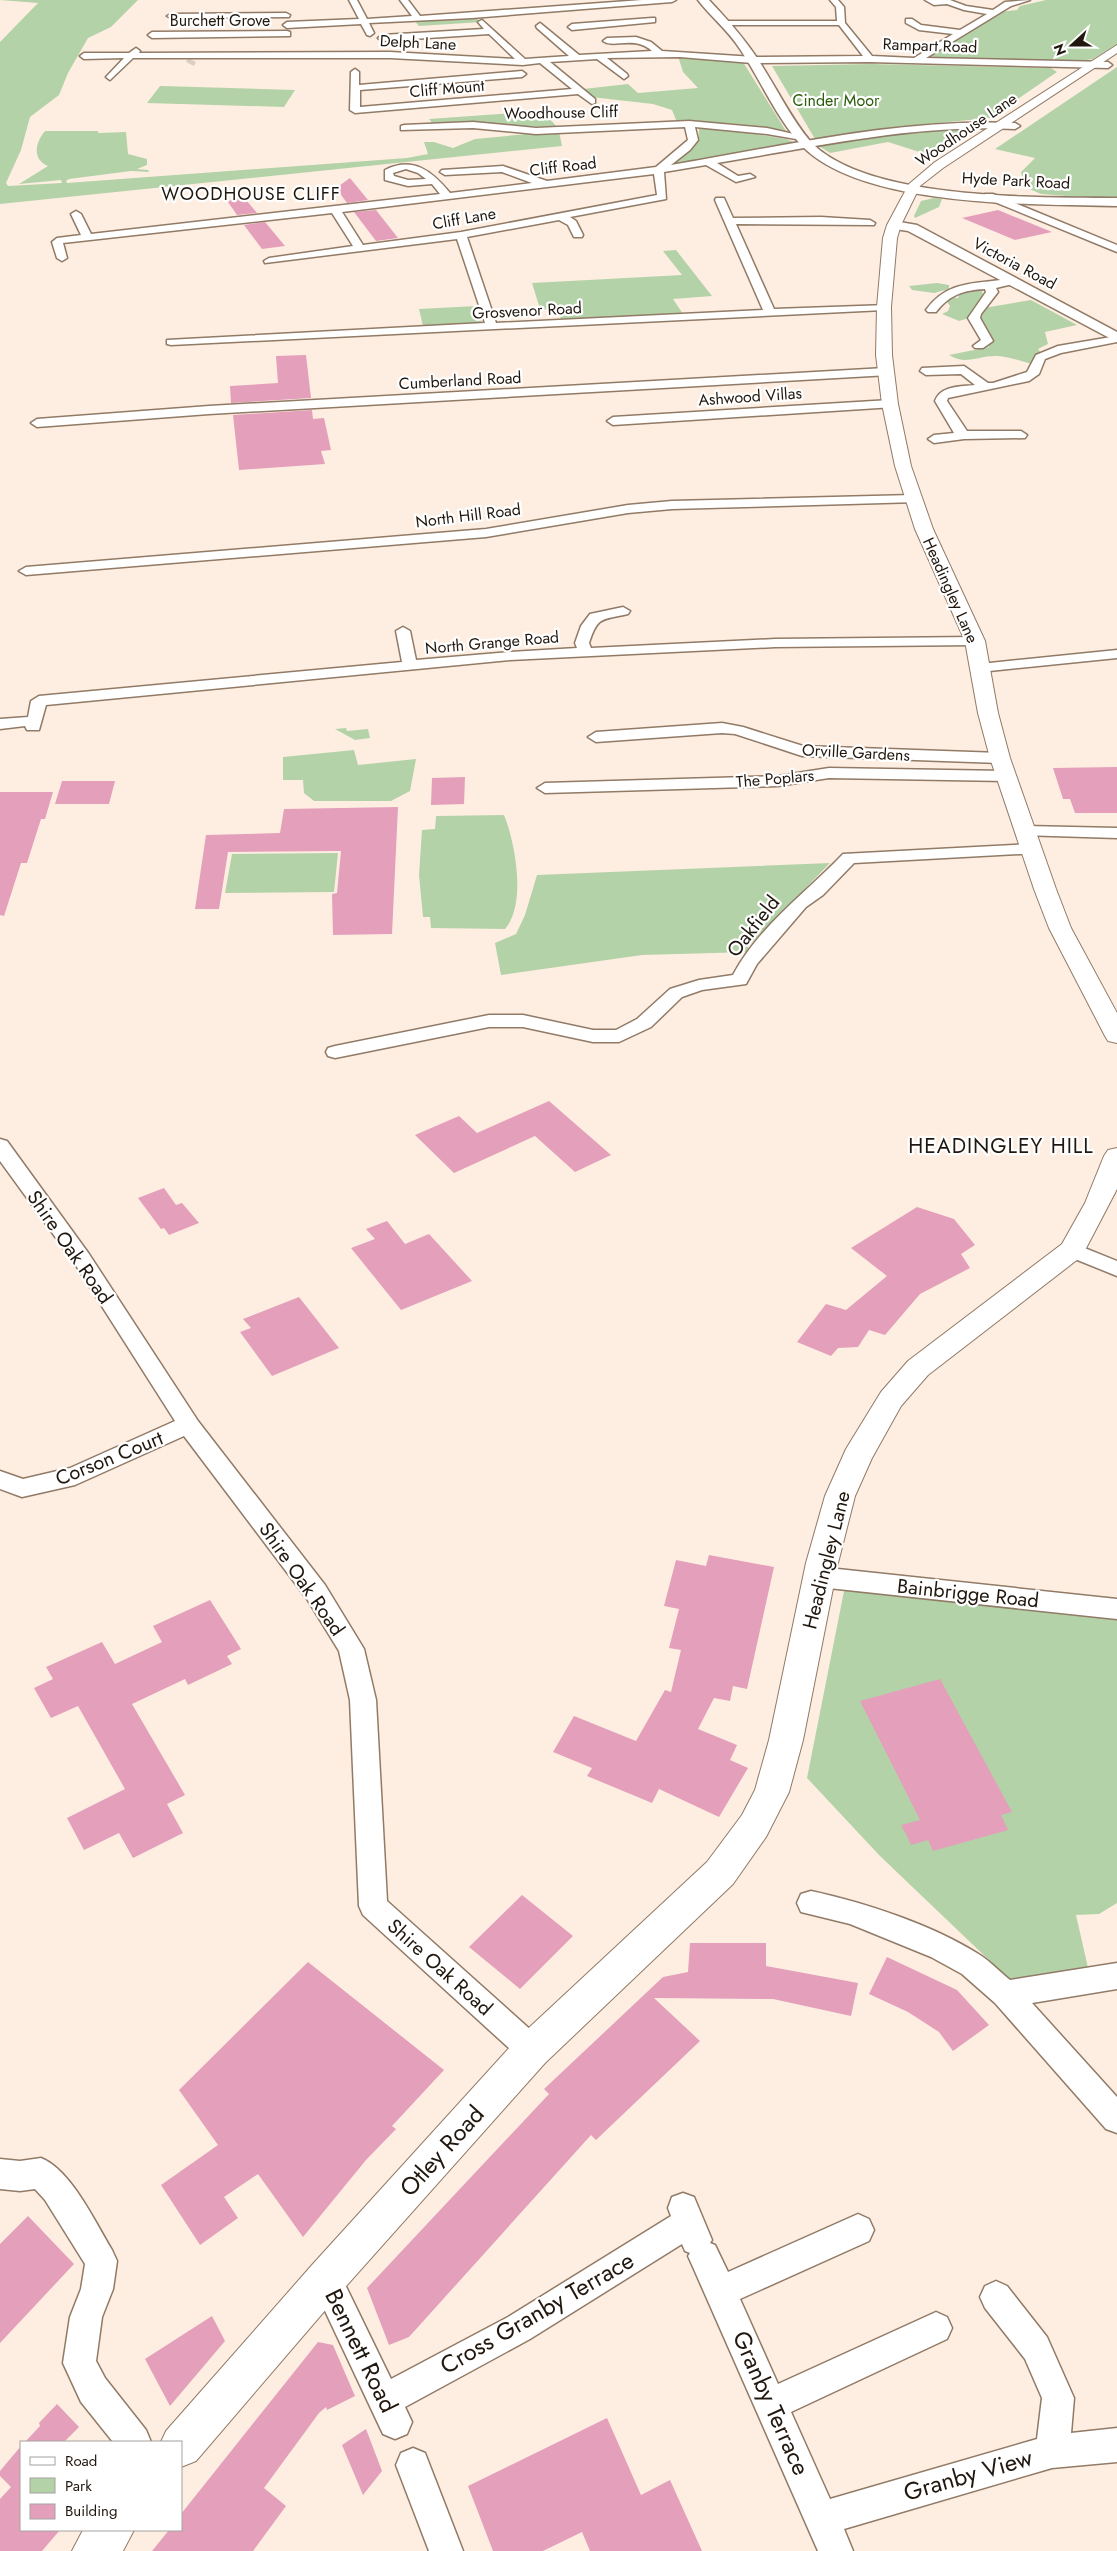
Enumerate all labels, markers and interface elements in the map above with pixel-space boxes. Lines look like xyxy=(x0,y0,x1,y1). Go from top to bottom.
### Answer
street label: Burchett Grove xyxy=(170,9,270,32)
north arrow xyxy=(1047,20,1097,70)
street label: Delph Lane xyxy=(379,29,457,56)
street label: Rampart Road xyxy=(882,32,978,59)
text: N xyxy=(1049,41,1071,58)
street label: Cliff Mount xyxy=(409,74,486,103)
street label: Woodhouse Lane xyxy=(911,87,1022,172)
park label: Cinder Moor xyxy=(792,89,880,112)
street label: Woodhouse Cliff xyxy=(504,100,619,125)
street label: Cliff Road xyxy=(528,151,598,182)
street label: Hyde Park Road xyxy=(961,166,1071,195)
district label: WOODHOUSE CLIFF xyxy=(161,181,341,207)
street label: Cliff Lane xyxy=(430,202,498,235)
street label: Victoria Road xyxy=(969,232,1061,295)
street label: Grosvenor Road xyxy=(472,296,582,325)
street label: Cumberland Road xyxy=(398,366,522,395)
street label: Ashwood Villas xyxy=(698,381,803,412)
street label: North Hill Road xyxy=(414,498,522,533)
street label: Headingley Lane xyxy=(917,534,984,647)
street label: North Grange Road xyxy=(424,625,560,660)
street label: Orville Gardens xyxy=(801,738,911,767)
street label: The Poplars xyxy=(735,764,815,793)
street label: Oakfield xyxy=(720,889,787,963)
district label: HEADINGLEY HILL xyxy=(908,1131,1094,1161)
street label: Shire Oak Road xyxy=(20,1185,120,1310)
street label: Corson Court xyxy=(51,1424,168,1493)
street label: Headingley Lane xyxy=(795,1488,858,1632)
street label: Shire Oak Road xyxy=(252,1517,352,1642)
street label: Bainbrigge Road xyxy=(896,1572,1040,1615)
street label: Shire Oak Road xyxy=(381,1912,499,2023)
street label: Otley Road xyxy=(391,2097,492,2204)
street label: Cross Granby Terrace xyxy=(433,2243,640,2382)
street label: Bennett Road xyxy=(316,2283,407,2419)
street label: Granby Terrace xyxy=(724,2325,819,2481)
street label: Granby View xyxy=(899,2439,1037,2510)
legend xyxy=(20,2441,182,2531)
text: Road xyxy=(65,2450,97,2472)
text: Park xyxy=(65,2475,92,2497)
text: Building xyxy=(65,2500,117,2522)

